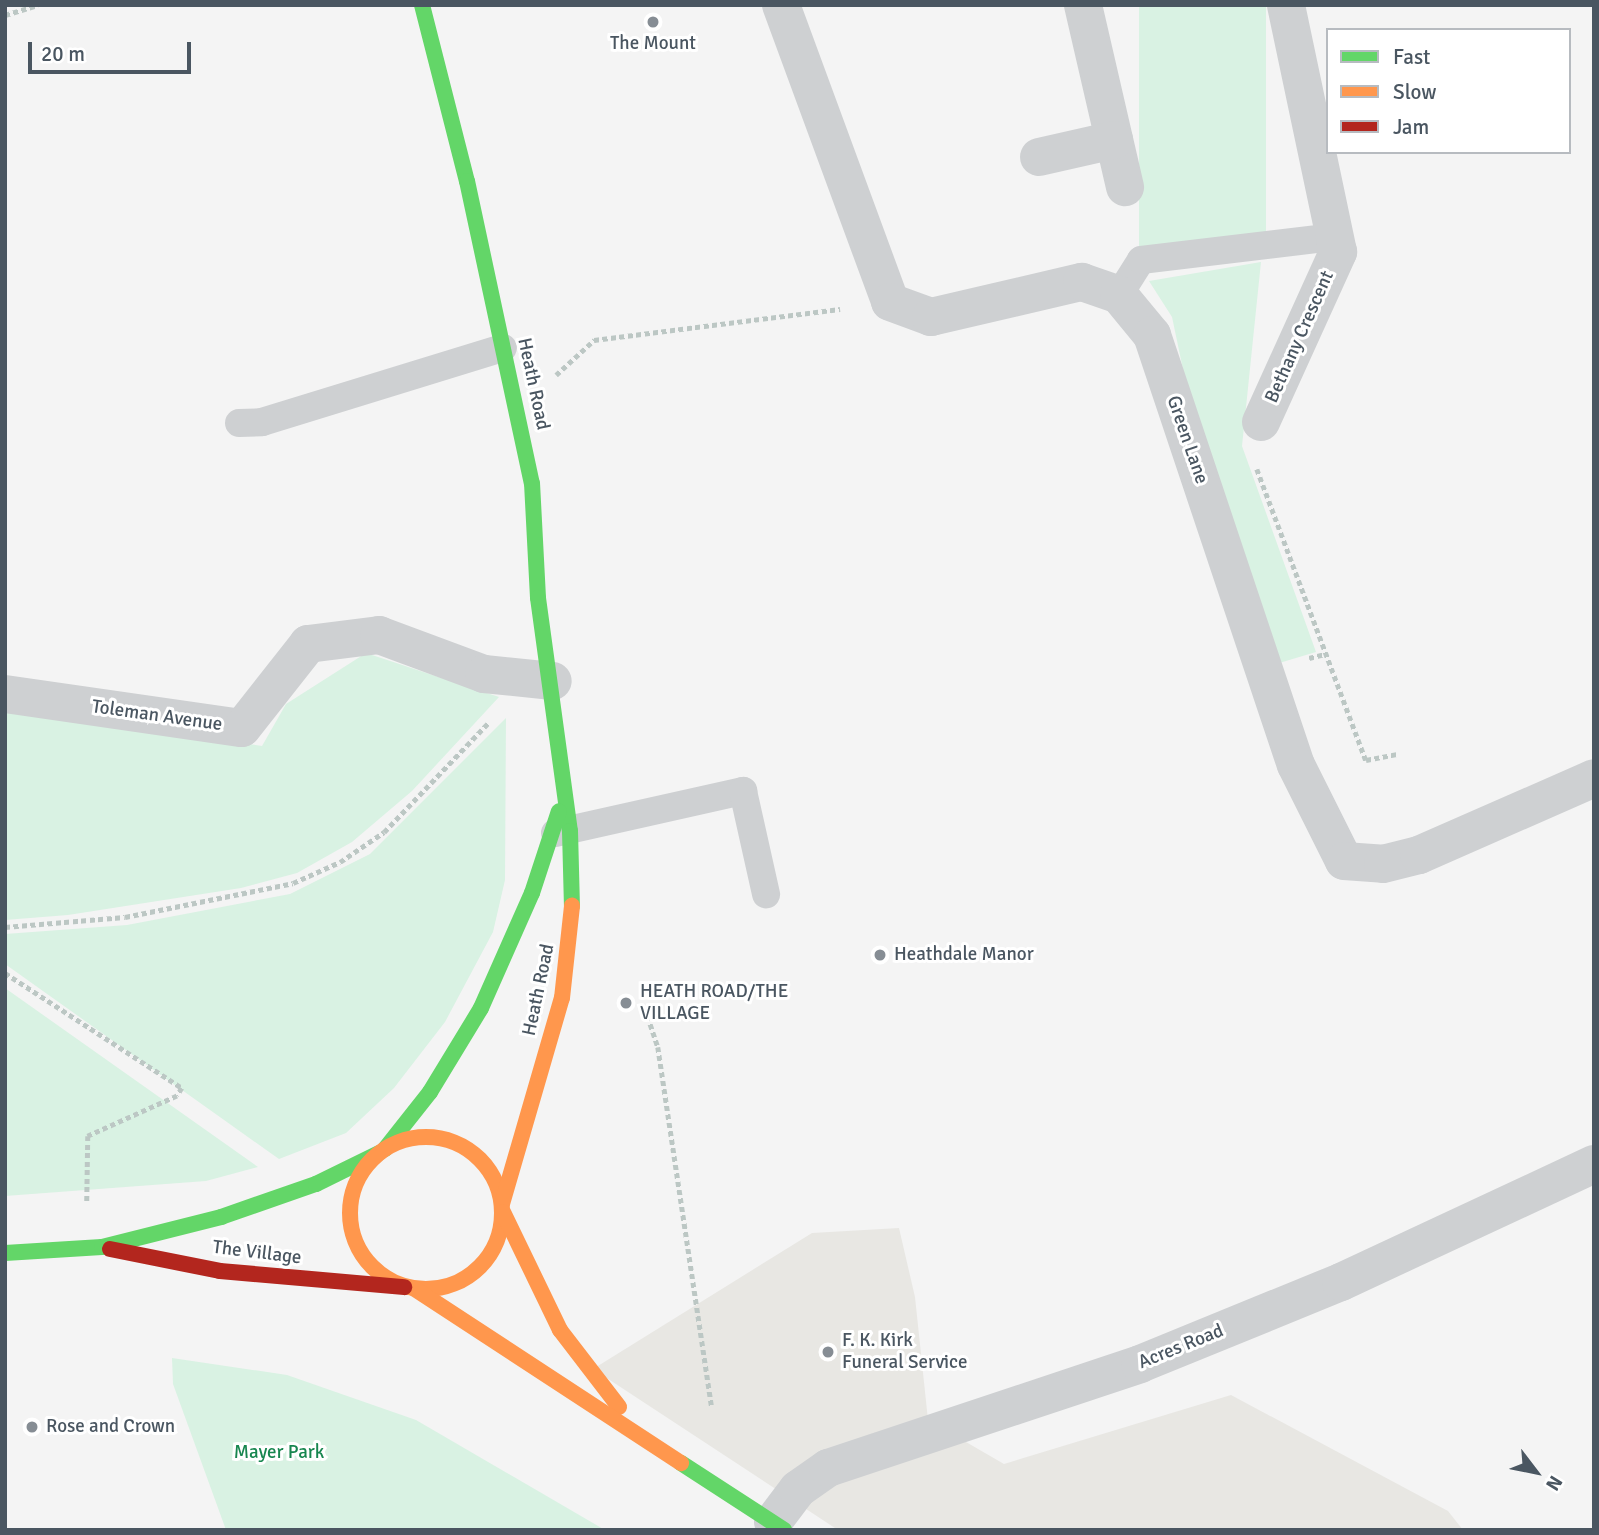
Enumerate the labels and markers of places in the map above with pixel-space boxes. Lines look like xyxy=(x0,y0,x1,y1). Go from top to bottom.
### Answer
marker: The Mount xyxy=(645,14,661,30)
place label: The Mount xyxy=(610,33,696,55)
place label: Heathdale Manor xyxy=(894,944,1034,966)
marker: Heathdale Manor xyxy=(872,947,888,963)
place label: HEATH ROAD/THE VILLAGE xyxy=(640,981,788,1025)
marker: HEATH ROAD/THE VILLAGE xyxy=(618,995,634,1011)
place label: F. K. Kirk Funeral Service xyxy=(842,1330,967,1374)
marker: F. K. Kirk Funeral Service xyxy=(820,1344,836,1360)
place label: Rose and Crown xyxy=(46,1416,175,1438)
marker: Rose and Crown xyxy=(24,1419,40,1435)

